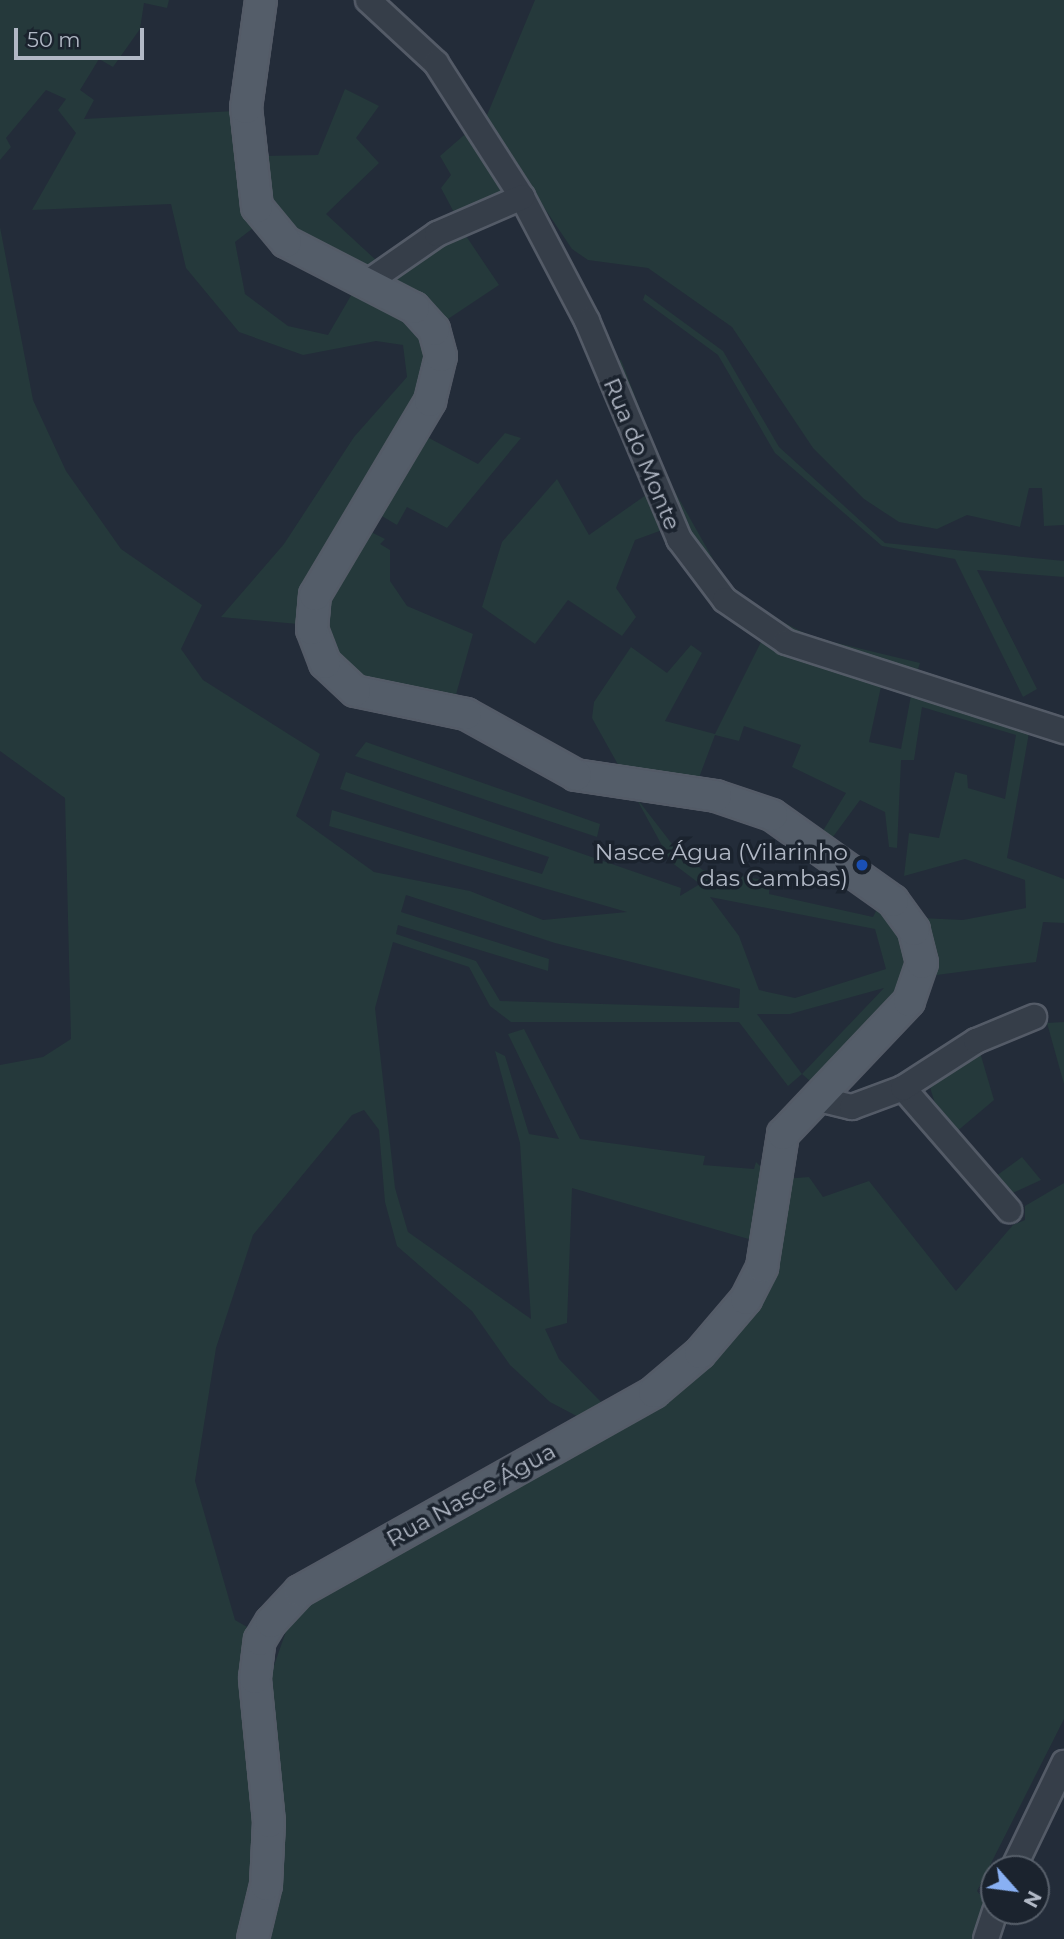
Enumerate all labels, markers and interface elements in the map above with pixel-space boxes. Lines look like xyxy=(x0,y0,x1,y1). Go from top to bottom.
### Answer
scale bar xyxy=(18,14,147,58)
text: 50 m xyxy=(27,27,81,52)
street label: Rua do Monte xyxy=(598,374,686,534)
place label: Nasce Água (Vilarinho das Cambas) xyxy=(595,838,848,892)
marker: Nasce Água (Vilarinho das Cambas) xyxy=(854,857,870,873)
street label: Rua Nasce Água xyxy=(382,1437,560,1553)
north arrow xyxy=(980,1855,1050,1925)
text: N xyxy=(1018,1887,1046,1911)

